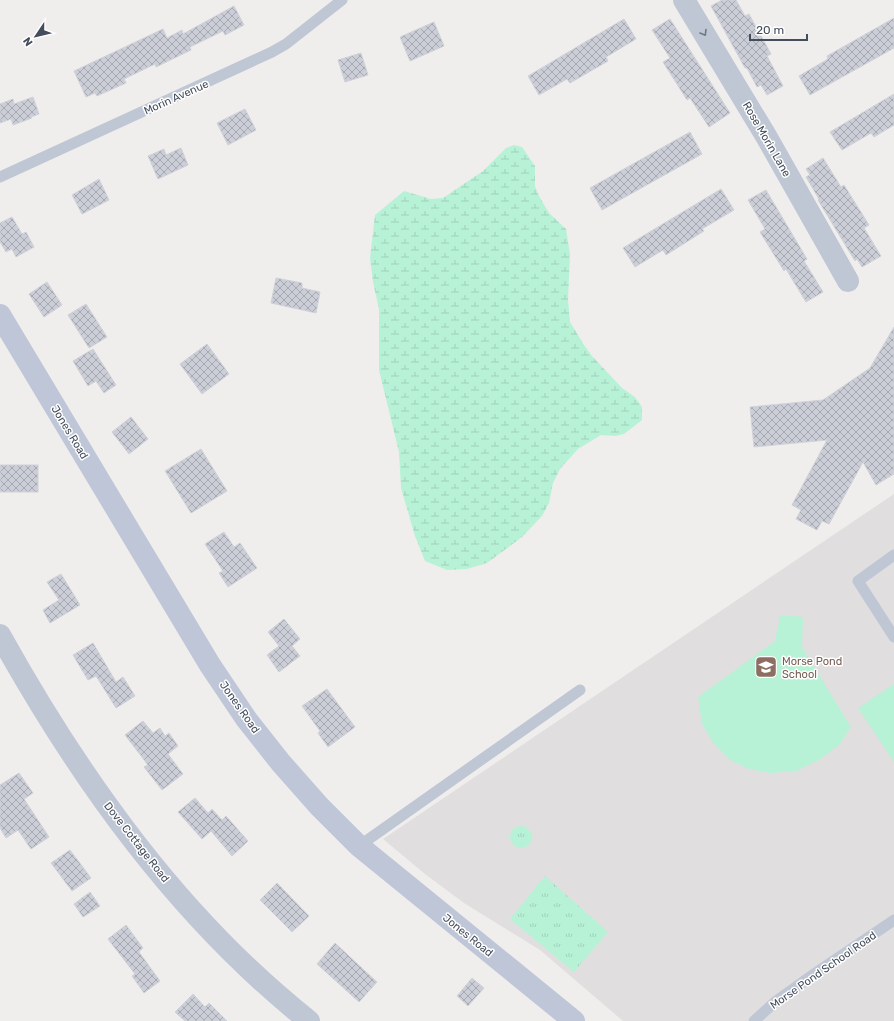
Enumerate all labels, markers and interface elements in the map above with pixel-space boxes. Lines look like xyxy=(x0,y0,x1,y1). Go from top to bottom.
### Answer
north arrow xyxy=(16,16,56,56)
scale bar xyxy=(750,16,807,42)
text: 20 m xyxy=(756,23,784,37)
one-way arrow xyxy=(700,29,707,36)
text: N xyxy=(21,34,36,48)
street label: Morin Avenue xyxy=(142,77,211,118)
street label: Rose Morin Lane xyxy=(740,100,793,179)
street label: Jones Road xyxy=(48,403,91,462)
school or university icon: Morse Pond School xyxy=(753,654,779,680)
place label: Morse Pond School xyxy=(782,655,842,681)
street label: Jones Road xyxy=(217,679,262,736)
street label: Dove Cottage Road xyxy=(101,800,172,885)
street label: Jones Road xyxy=(440,911,495,959)
street label: Morse Pond School Road xyxy=(768,929,879,1012)

